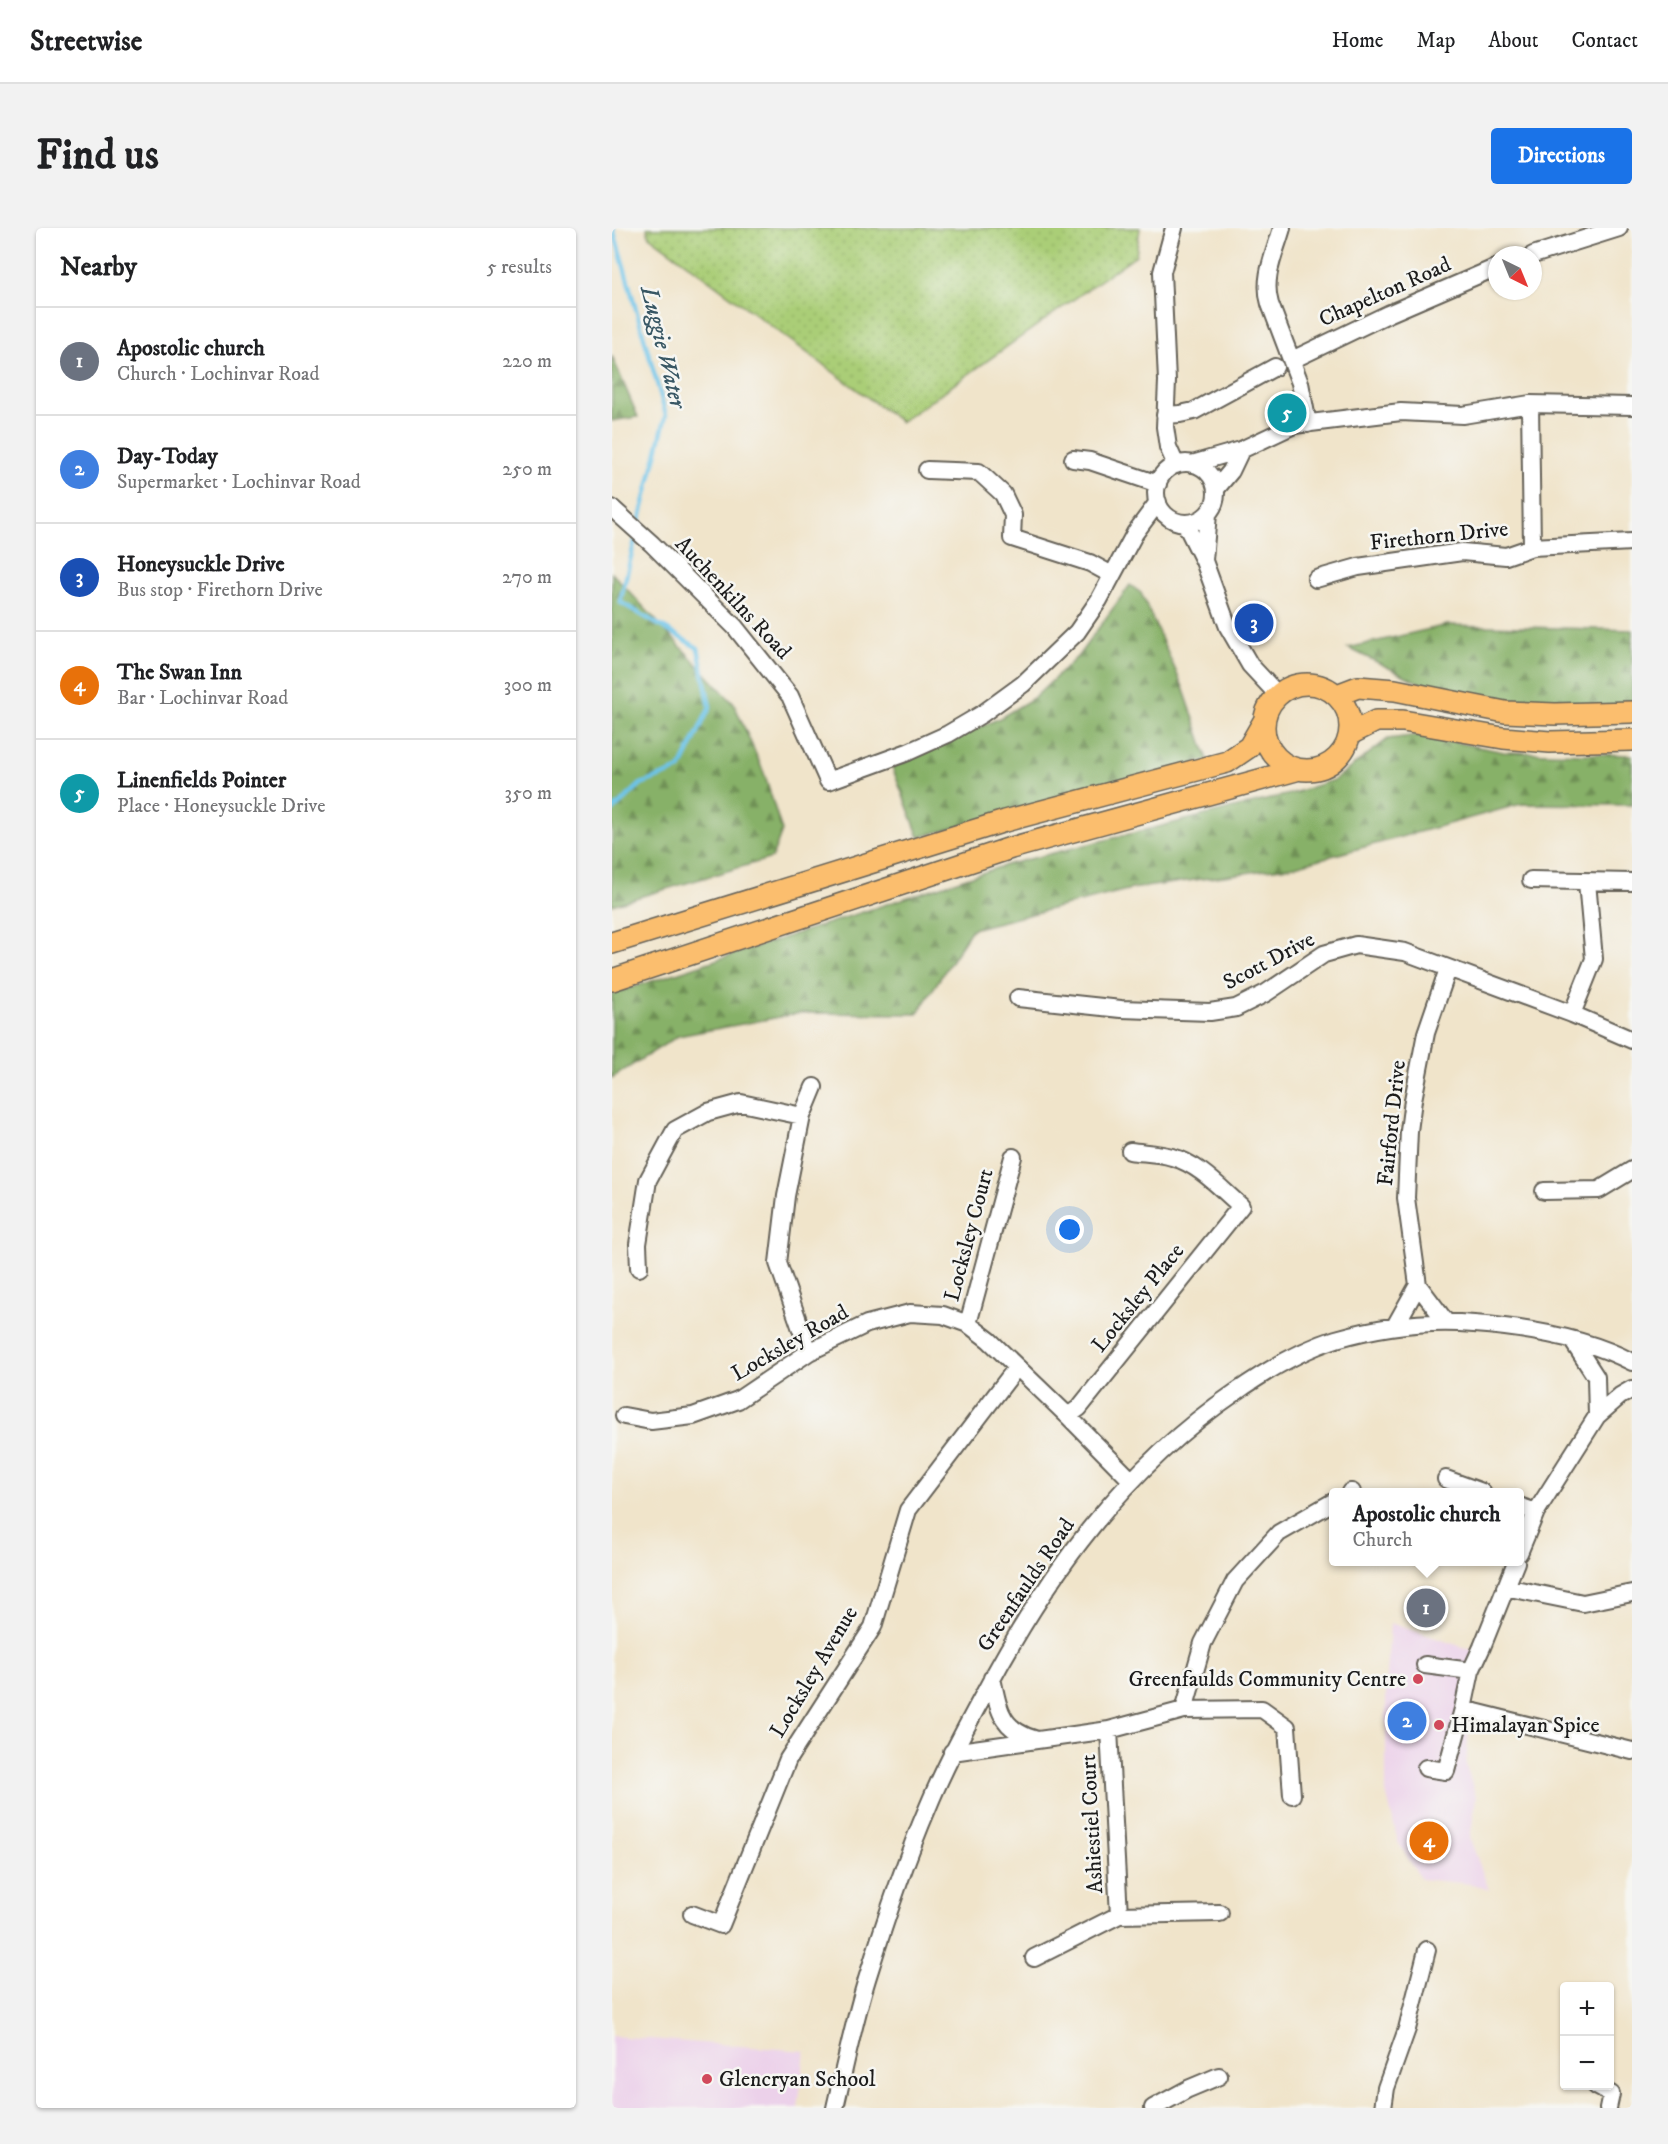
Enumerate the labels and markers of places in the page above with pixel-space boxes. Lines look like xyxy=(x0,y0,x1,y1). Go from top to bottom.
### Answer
pin: 5 xyxy=(1268,390,1306,435)
pin: 3 xyxy=(1234,600,1274,646)
pin: 1 xyxy=(1406,1586,1446,1630)
place label: Greenfaulds Community Centre xyxy=(1128,1666,1406,1693)
marker: Greenfaulds Community Centre xyxy=(1411,1672,1425,1686)
pin: 2 xyxy=(1388,1698,1426,1744)
place label: Himalayan Spice xyxy=(1451,1712,1600,1739)
marker: Himalayan Spice xyxy=(1432,1718,1446,1732)
pin: 4 xyxy=(1410,1818,1448,1864)
place label: Glencryan School xyxy=(719,2066,876,2093)
marker: Glencryan School xyxy=(700,2072,714,2086)

